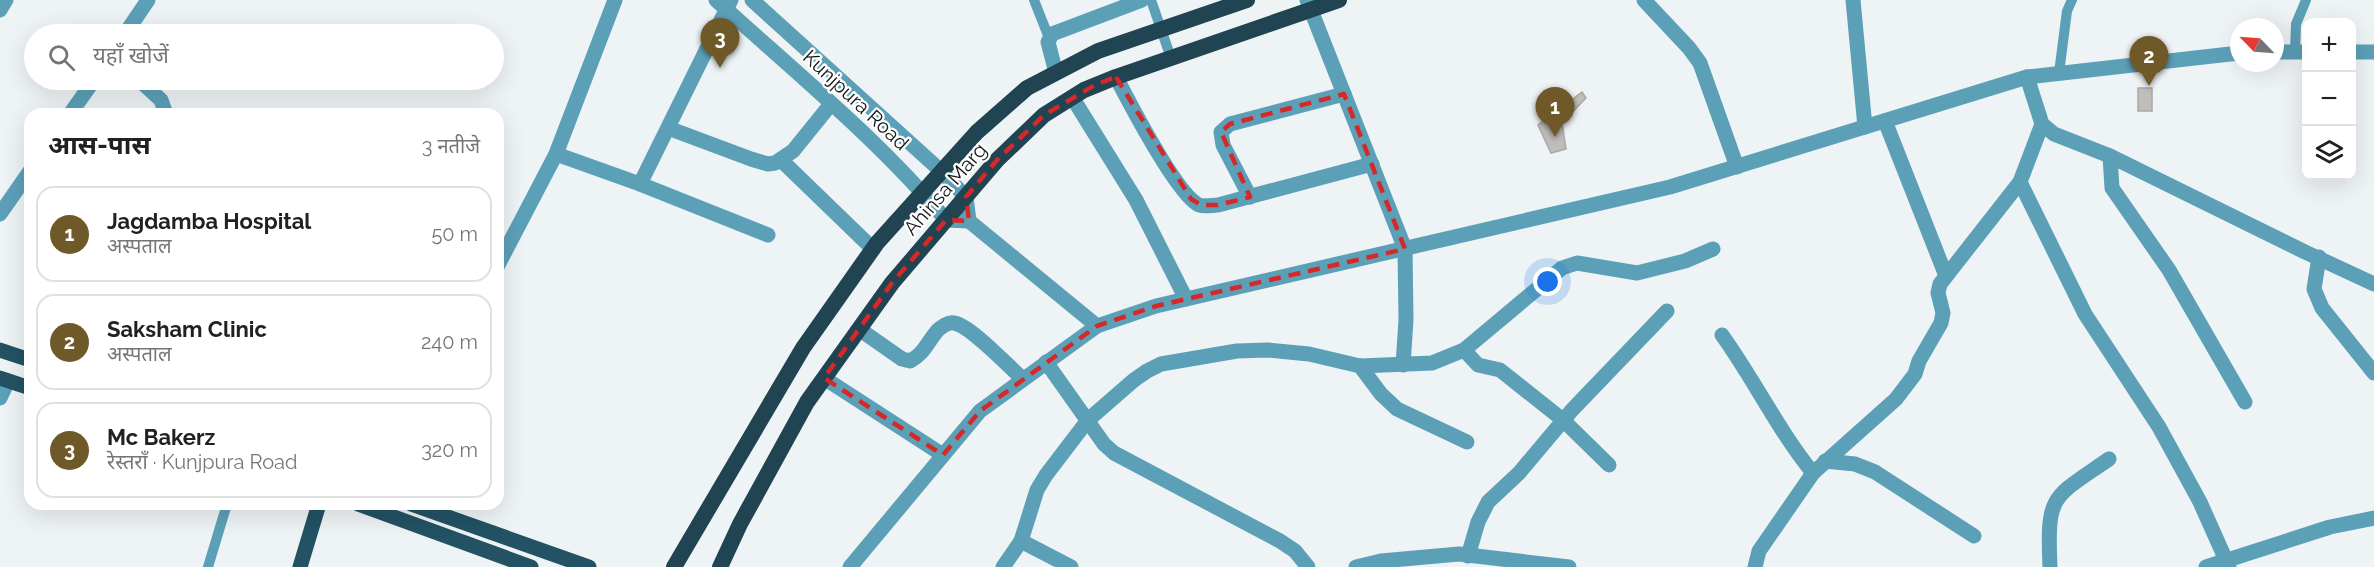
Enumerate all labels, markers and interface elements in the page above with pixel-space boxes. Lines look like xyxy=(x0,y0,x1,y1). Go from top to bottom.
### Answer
north arrow xyxy=(2230,18,2284,72)
map controls xyxy=(2302,18,2356,180)
button: + xyxy=(2302,18,2356,72)
pin: 3 xyxy=(700,19,740,68)
search box xyxy=(24,24,504,90)
pin: 2 xyxy=(2130,36,2168,86)
icon: search xyxy=(45,41,78,74)
text: यहाँ खोजें xyxy=(93,42,169,68)
street label: Kunjpura Road xyxy=(798,45,914,155)
button: − xyxy=(2302,72,2356,126)
pin: 1 xyxy=(1536,88,1574,137)
button: layers xyxy=(2302,126,2356,180)
text: आस-पास xyxy=(48,130,151,160)
text: 3 नतीजे xyxy=(422,134,480,158)
street label: Ahinsa Marg xyxy=(898,138,992,240)
text: Jagdamba Hospital xyxy=(107,208,311,234)
text: 1 xyxy=(65,222,74,246)
text: 50 m xyxy=(431,222,478,246)
text: अस्पताल xyxy=(107,234,172,258)
your location xyxy=(1533,267,1562,296)
text: Saksham Clinic xyxy=(107,316,267,342)
text: 2 xyxy=(64,330,75,354)
text: 240 m xyxy=(421,330,478,354)
text: अस्पताल xyxy=(107,342,172,366)
text: Mc Bakerz xyxy=(107,424,215,450)
text: 3 xyxy=(64,438,75,462)
text: 320 m xyxy=(421,438,478,462)
text: रेस्तराँ · Kunjpura Road xyxy=(107,450,297,474)

